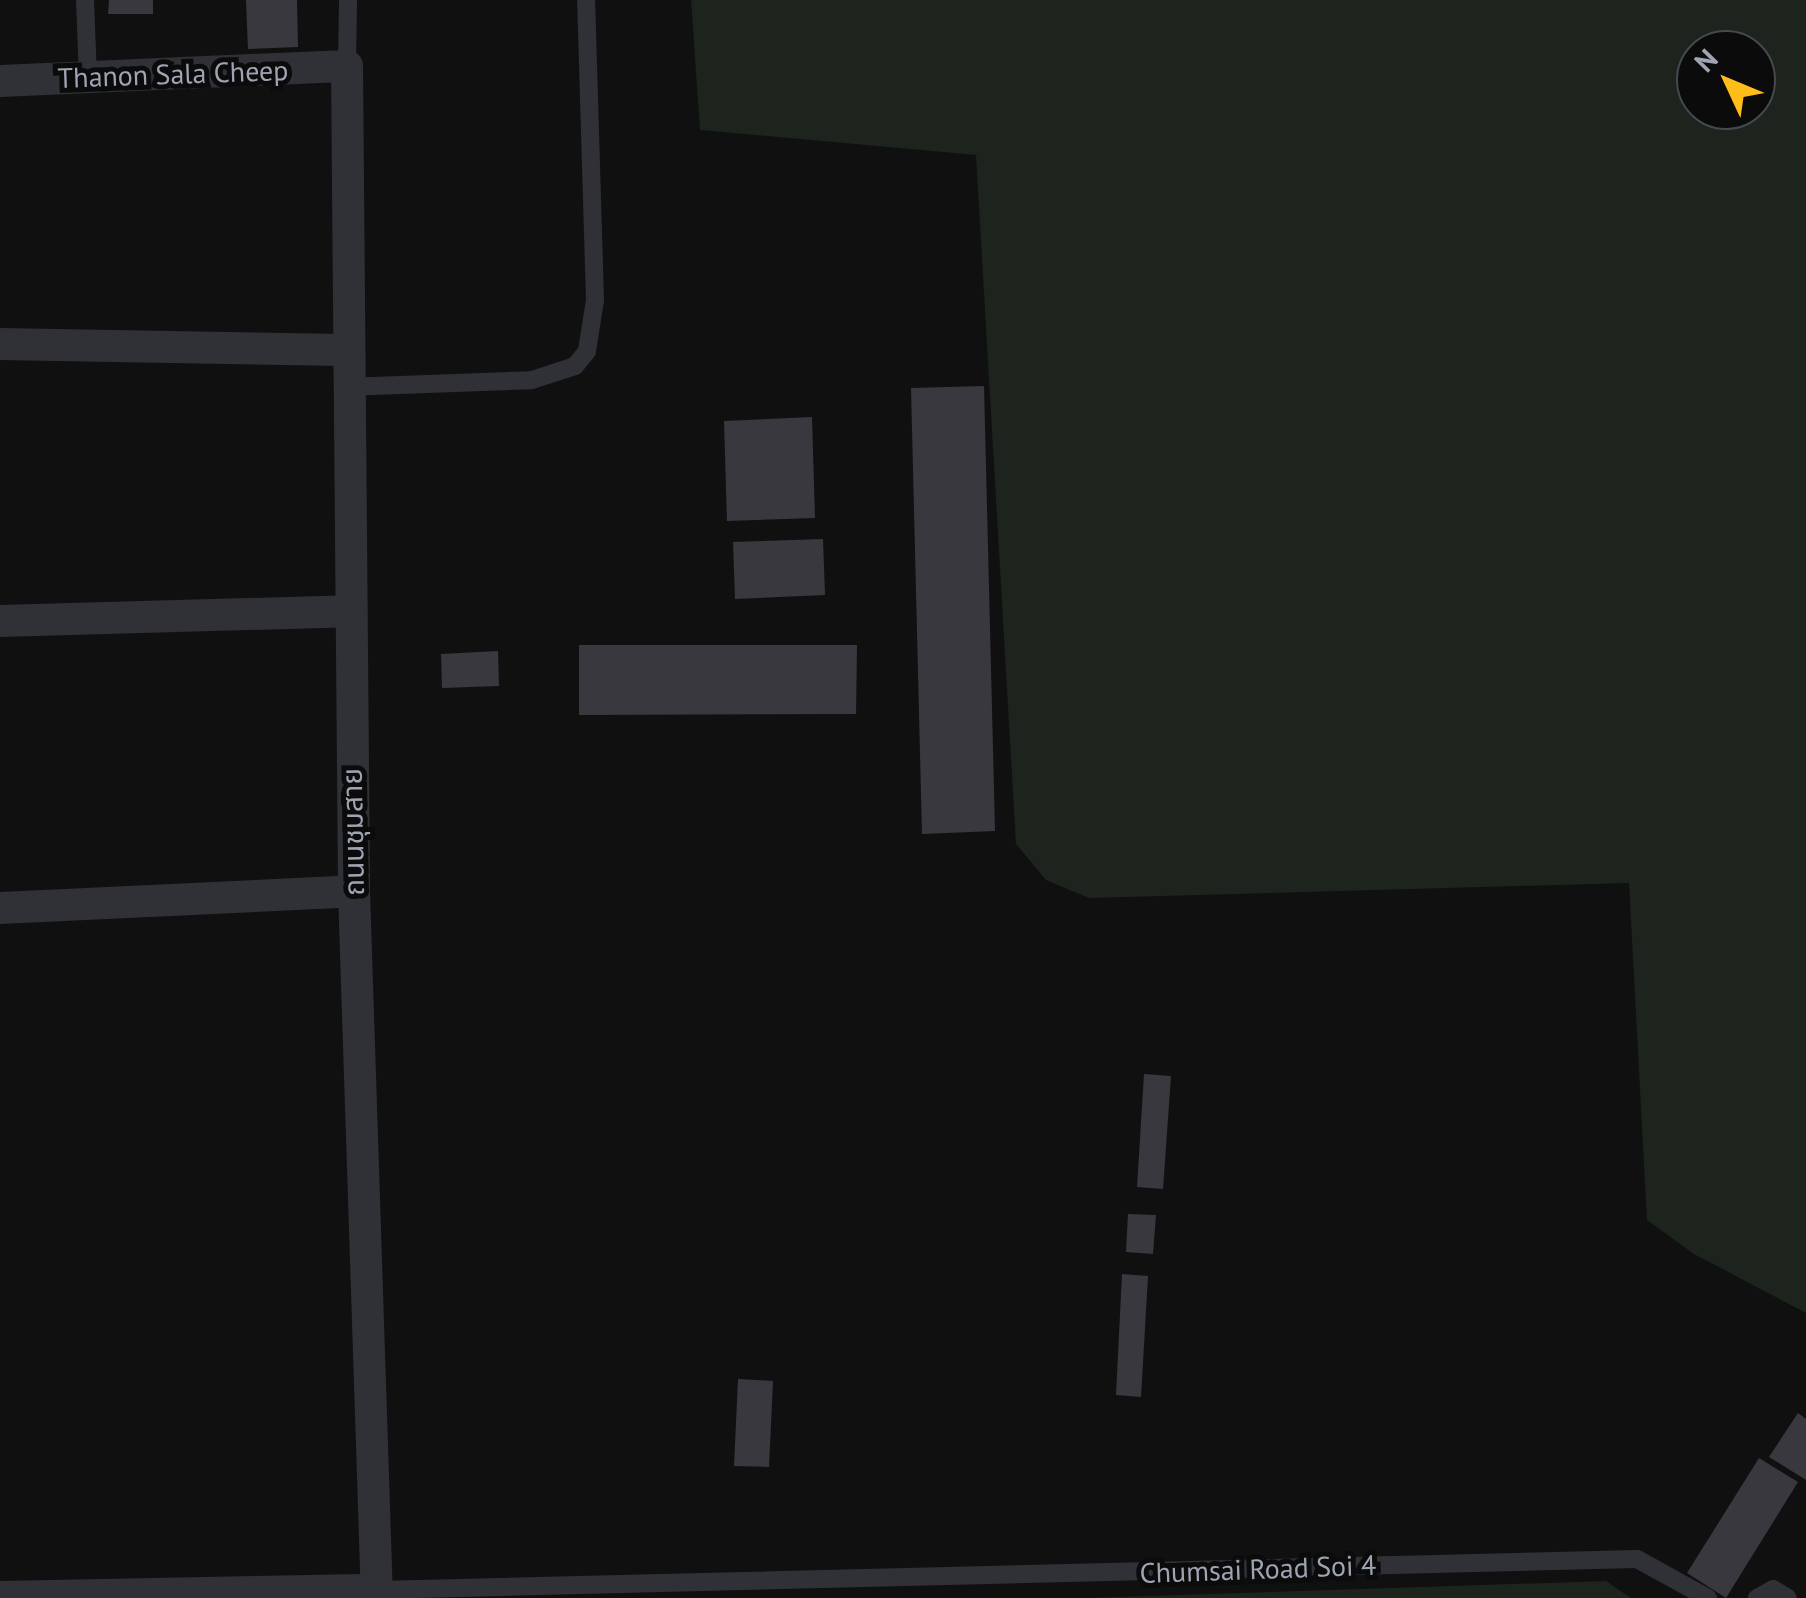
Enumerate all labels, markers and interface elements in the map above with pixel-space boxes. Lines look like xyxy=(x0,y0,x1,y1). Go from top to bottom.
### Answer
north arrow xyxy=(1676,30,1776,130)
text: N xyxy=(1686,41,1725,80)
street label: Thanon Sala Cheep xyxy=(57,53,289,95)
street label: ถนนชุมสาย xyxy=(335,768,371,896)
street label: Chumsai Road Soi 4 xyxy=(1139,1548,1377,1590)

